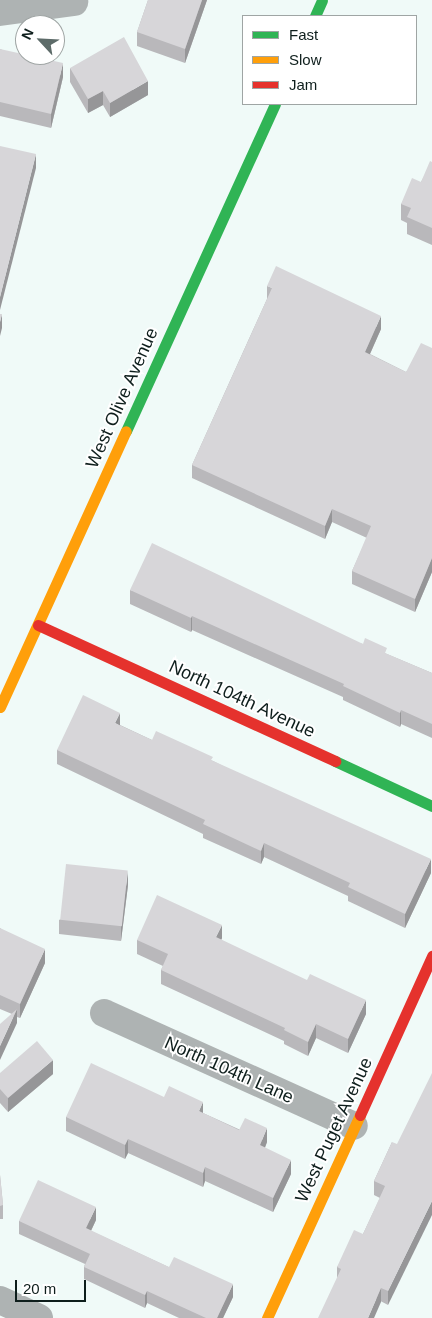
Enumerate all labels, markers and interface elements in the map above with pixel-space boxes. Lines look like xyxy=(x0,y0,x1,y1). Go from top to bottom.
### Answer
north arrow xyxy=(15,15,65,65)
legend xyxy=(242,15,417,105)
text: N xyxy=(18,26,37,42)
text: Fast xyxy=(289,26,318,43)
text: Slow xyxy=(289,51,322,68)
text: Jam xyxy=(289,76,317,93)
street label: West Olive Avenue xyxy=(81,324,163,472)
street label: North 104th Avenue xyxy=(165,655,319,743)
street label: North 104th Lane xyxy=(161,1032,297,1108)
street label: West Puget Avenue xyxy=(291,1054,377,1206)
scale bar xyxy=(18,1270,89,1302)
text: 20 m xyxy=(23,1280,56,1297)

